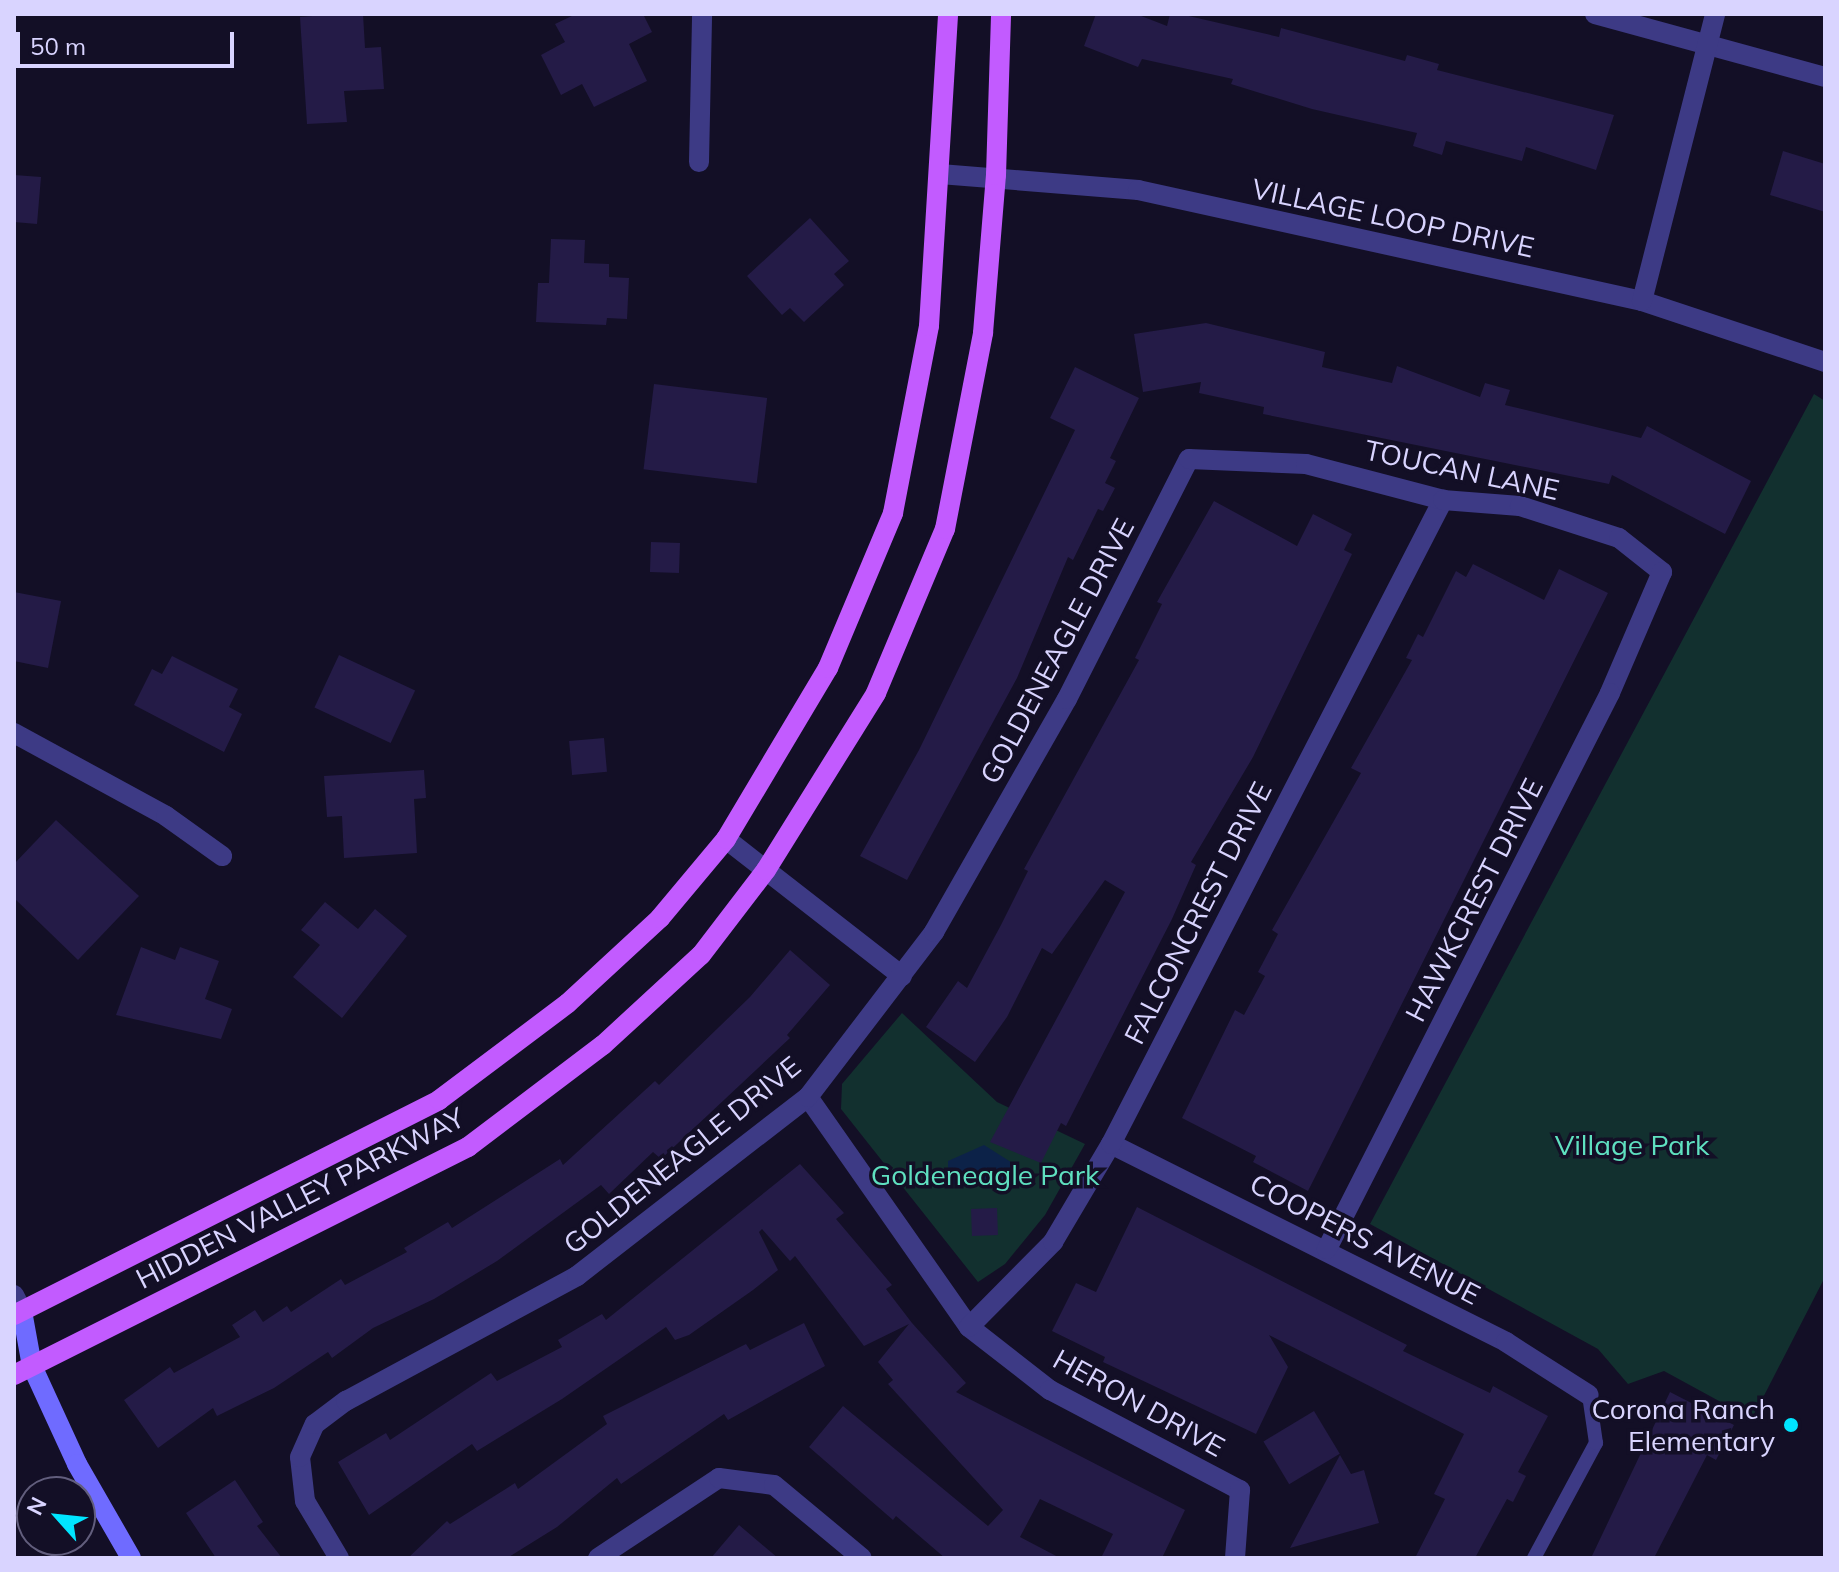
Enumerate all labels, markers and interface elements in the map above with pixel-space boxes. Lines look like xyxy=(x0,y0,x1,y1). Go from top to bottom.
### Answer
scale bar xyxy=(20,16,238,66)
text: 50 m xyxy=(30,31,86,61)
street label: VILLAGE LOOP DRIVE xyxy=(1249,172,1537,264)
street label: TOUCAN LANE xyxy=(1362,433,1562,507)
street label: GOLDENEAGLE DRIVE xyxy=(973,513,1141,789)
street label: HAWKCREST DRIVE xyxy=(1398,773,1550,1027)
street label: FALCONCREST DRIVE xyxy=(1117,776,1279,1050)
street label: GOLDENEAGLE DRIVE xyxy=(557,1049,807,1261)
street label: HIDDEN VALLEY PARKWAY xyxy=(130,1100,470,1296)
park label: Village Park xyxy=(1555,1128,1709,1162)
park label: Goldeneagle Park xyxy=(871,1158,1099,1192)
street label: COOPERS AVENUE xyxy=(1244,1166,1486,1312)
street label: HERON DRIVE xyxy=(1048,1342,1230,1464)
place label: Corona Ranch Elementary xyxy=(1592,1392,1775,1458)
marker: Corona Ranch Elementary xyxy=(1782,1416,1800,1434)
north arrow xyxy=(16,1476,96,1556)
text: N xyxy=(20,1492,53,1520)

